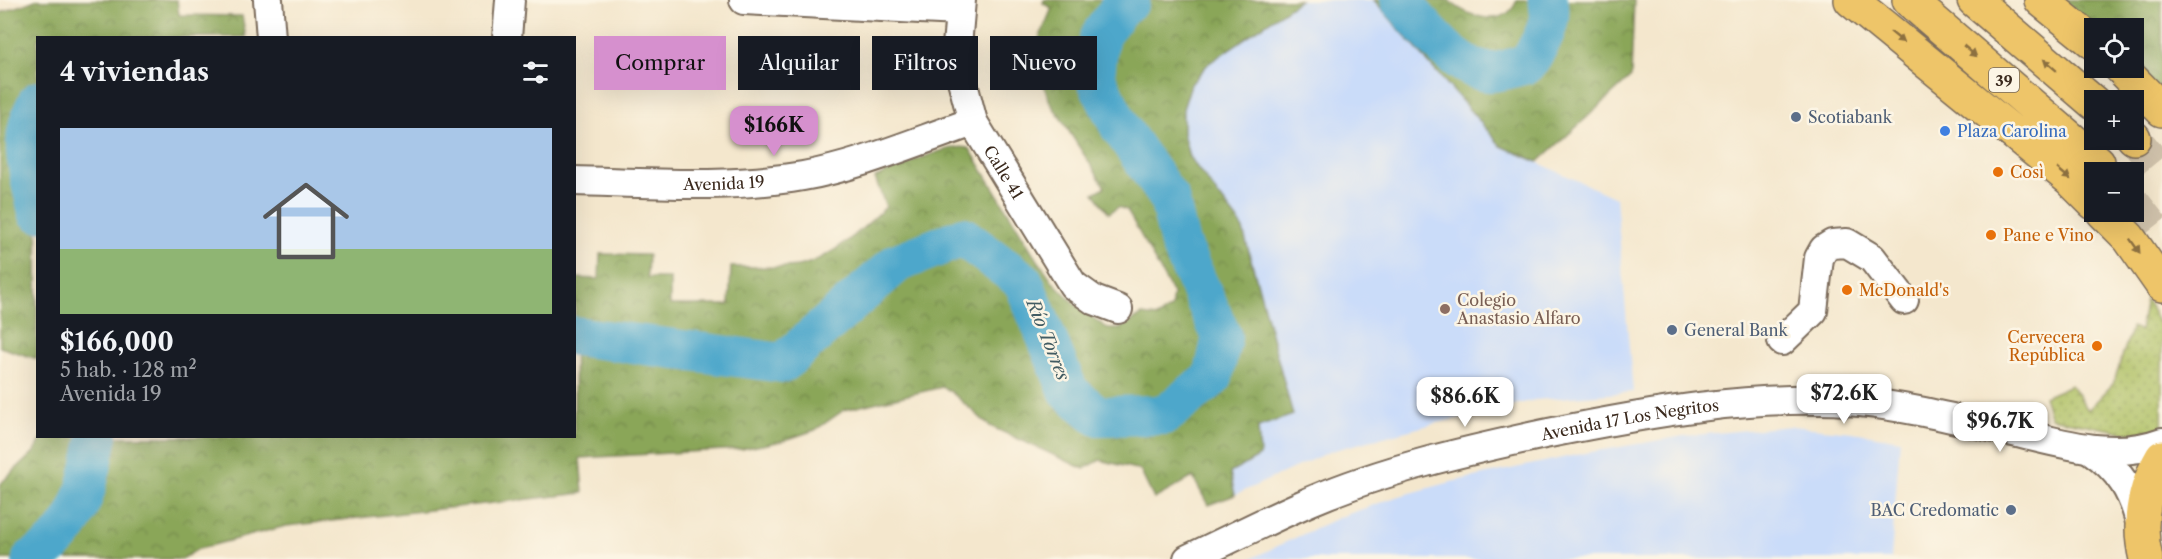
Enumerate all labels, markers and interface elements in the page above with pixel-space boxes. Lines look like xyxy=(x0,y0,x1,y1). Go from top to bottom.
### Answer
map controls xyxy=(2084,18,2144,222)
button: locate xyxy=(2084,18,2144,78)
one-way arrow xyxy=(1889,30,1904,43)
chip: Comprar xyxy=(594,36,726,90)
chip: Alquilar xyxy=(738,36,860,90)
chip: Filtros xyxy=(872,36,978,90)
chip: Nuevo xyxy=(990,36,1097,90)
one-way arrow xyxy=(1962,44,1977,57)
text: 4 viviendas xyxy=(60,56,209,88)
icon: filters xyxy=(519,56,552,89)
one-way arrow xyxy=(2043,59,2058,72)
road number: 39 xyxy=(1989,68,2019,92)
button: + xyxy=(2084,90,2144,150)
pin: $166K xyxy=(732,106,816,157)
place label: Scotiabank xyxy=(1808,107,1893,127)
marker: Scotiabank xyxy=(1789,110,1803,124)
text: $166K xyxy=(744,113,804,137)
place label: Plaza Carolina xyxy=(1957,121,2067,141)
marker: Plaza Carolina xyxy=(1938,124,1952,138)
street label: Calle 41 xyxy=(980,142,1028,203)
place label: Così xyxy=(2010,162,2044,182)
button: − xyxy=(2084,162,2144,222)
marker: Così xyxy=(1991,165,2005,179)
icon: home xyxy=(252,167,360,275)
one-way arrow xyxy=(2056,167,2072,180)
street label: Avenida 19 xyxy=(682,171,765,194)
place label: Pane e Vino xyxy=(2003,225,2094,245)
marker: Pane e Vino xyxy=(1984,228,1998,242)
one-way arrow xyxy=(2129,238,2140,254)
place label: McDonald's xyxy=(1859,280,1949,300)
marker: McDonald's xyxy=(1840,283,1854,297)
place label: Colegio Anastasio Alfaro xyxy=(1456,290,1581,328)
water label: Río Torres xyxy=(1021,294,1074,384)
marker: Colegio Anastasio Alfaro xyxy=(1438,302,1452,316)
place label: General Bank xyxy=(1684,320,1789,340)
marker: General Bank xyxy=(1665,323,1679,337)
text: $166,000 xyxy=(60,326,174,358)
place label: Cervecera República xyxy=(2007,327,2086,365)
marker: Cervecera República xyxy=(2090,339,2104,353)
text: 5 hab. · 128 m² xyxy=(60,358,197,382)
pin: $72.6K xyxy=(1795,374,1893,425)
pin: $86.6K xyxy=(1416,377,1514,428)
text: $72.6K xyxy=(1811,381,1877,405)
text: Avenida 19 xyxy=(60,382,162,406)
text: $86.6K xyxy=(1431,384,1499,408)
street label: Avenida 17 Los Negritos xyxy=(1538,395,1720,445)
pin: $96.7K xyxy=(1951,402,2049,453)
text: $96.7K xyxy=(1967,409,2033,433)
place label: BAC Credomatic xyxy=(1871,500,1999,520)
marker: BAC Credomatic xyxy=(2004,503,2018,517)

